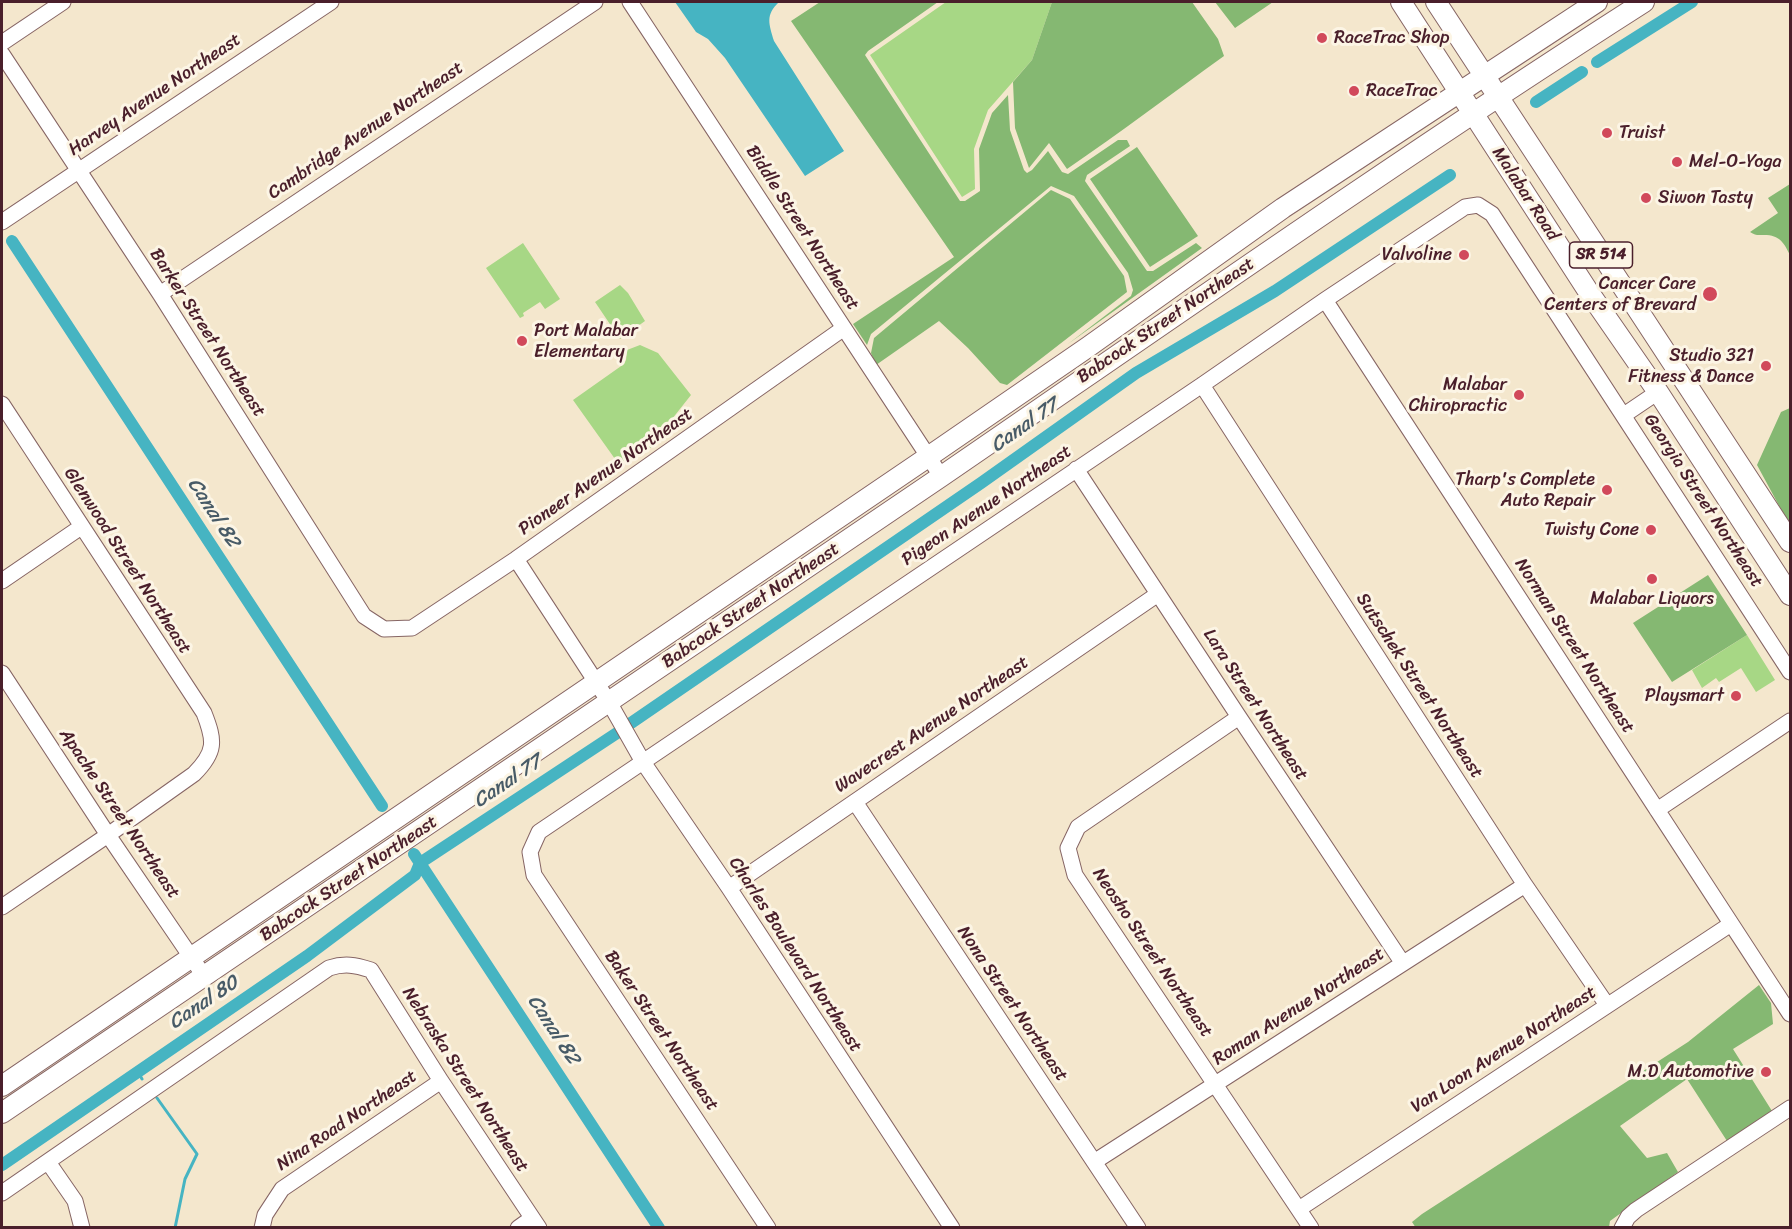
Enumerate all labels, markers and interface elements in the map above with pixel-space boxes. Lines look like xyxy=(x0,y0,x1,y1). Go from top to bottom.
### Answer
place label: RaceTrac Shop xyxy=(1334,27,1450,49)
street label: Harvey Avenue Northeast xyxy=(65,29,245,161)
marker: RaceTrac Shop xyxy=(1315,31,1329,45)
street label: Cambridge Avenue Northeast xyxy=(264,58,468,204)
place label: RaceTrac xyxy=(1366,80,1438,102)
marker: RaceTrac xyxy=(1347,84,1361,98)
place label: Truist xyxy=(1619,122,1665,144)
marker: Truist xyxy=(1600,126,1614,140)
street label: Biddle Street Northeast xyxy=(741,142,863,314)
street label: Malabar Road xyxy=(1487,143,1563,245)
place label: Mel-O-Yoga xyxy=(1689,151,1782,173)
marker: Mel-O-Yoga xyxy=(1670,155,1684,169)
place label: Siwon Tasty xyxy=(1658,187,1753,209)
marker: Siwon Tasty xyxy=(1639,191,1653,205)
road number: SR 514 xyxy=(1570,242,1632,268)
place label: Valvoline xyxy=(1382,244,1452,266)
street label: Barker Street Northeast xyxy=(144,245,270,421)
marker: Valvoline xyxy=(1457,248,1471,262)
street label: Babcock Street Northeast xyxy=(1073,254,1259,388)
place label: Cancer Care Centers of Brevard xyxy=(1544,273,1696,316)
marker: Cancer Care Centers of Brevard xyxy=(1701,285,1719,303)
place label: Port Malabar Elementary xyxy=(534,320,638,362)
marker: Port Malabar Elementary xyxy=(515,334,529,348)
place label: Studio 321 Fitness & Dance xyxy=(1628,345,1754,388)
marker: Studio 321 Fitness & Dance xyxy=(1759,359,1773,373)
place label: Malabar Chiropractic xyxy=(1409,374,1507,416)
marker: Malabar Chiropractic xyxy=(1512,388,1526,402)
water label: Canal 77 xyxy=(987,394,1063,458)
street label: Pioneer Avenue Northeast xyxy=(515,404,697,540)
street label: Georgia Street Northeast xyxy=(1639,410,1767,592)
street label: Pigeon Avenue Northeast xyxy=(898,441,1076,571)
street label: Glenwood Street Northeast xyxy=(59,464,195,658)
place label: Tharp's Complete Auto Repair xyxy=(1455,469,1595,512)
water label: Canal 82 xyxy=(182,474,244,552)
marker: Tharp's Complete Auto Repair xyxy=(1600,483,1614,497)
place label: Twisty Cone xyxy=(1544,519,1639,541)
marker: Twisty Cone xyxy=(1644,523,1658,537)
street label: Babcock Street Northeast xyxy=(658,539,844,673)
street label: Norman Street Northeast xyxy=(1509,555,1639,737)
marker: Malabar Liquors xyxy=(1645,572,1659,586)
place label: Malabar Liquors xyxy=(1590,588,1714,610)
street label: Sutschek Street Northeast xyxy=(1351,589,1487,783)
street label: Lara Street Northeast xyxy=(1198,625,1312,785)
street label: Wavecrest Avenue Northeast xyxy=(831,652,1033,798)
place label: Playsmart xyxy=(1645,685,1724,707)
marker: Playsmart xyxy=(1729,689,1743,703)
street label: Apache Street Northeast xyxy=(54,725,184,903)
water label: Canal 77 xyxy=(469,751,547,813)
street label: Babcock Street Northeast xyxy=(256,812,442,946)
street label: Charles Boulevard Northeast xyxy=(724,853,866,1057)
street label: Neosho Street Northeast xyxy=(1087,864,1217,1042)
street label: Nona Street Northeast xyxy=(952,922,1072,1086)
street label: Roman Avenue Northeast xyxy=(1209,943,1389,1071)
street label: Baker Street Northeast xyxy=(599,947,723,1115)
water label: Canal 80 xyxy=(165,971,243,1035)
street label: Van Loon Avenue Northeast xyxy=(1407,982,1601,1118)
street label: Nebraska Street Northeast xyxy=(397,983,533,1177)
water label: Canal 82 xyxy=(522,991,584,1069)
place label: M.D Automotive xyxy=(1627,1061,1754,1083)
marker: M.D Automotive xyxy=(1759,1065,1773,1079)
street label: Nina Road Northeast xyxy=(273,1066,421,1176)

